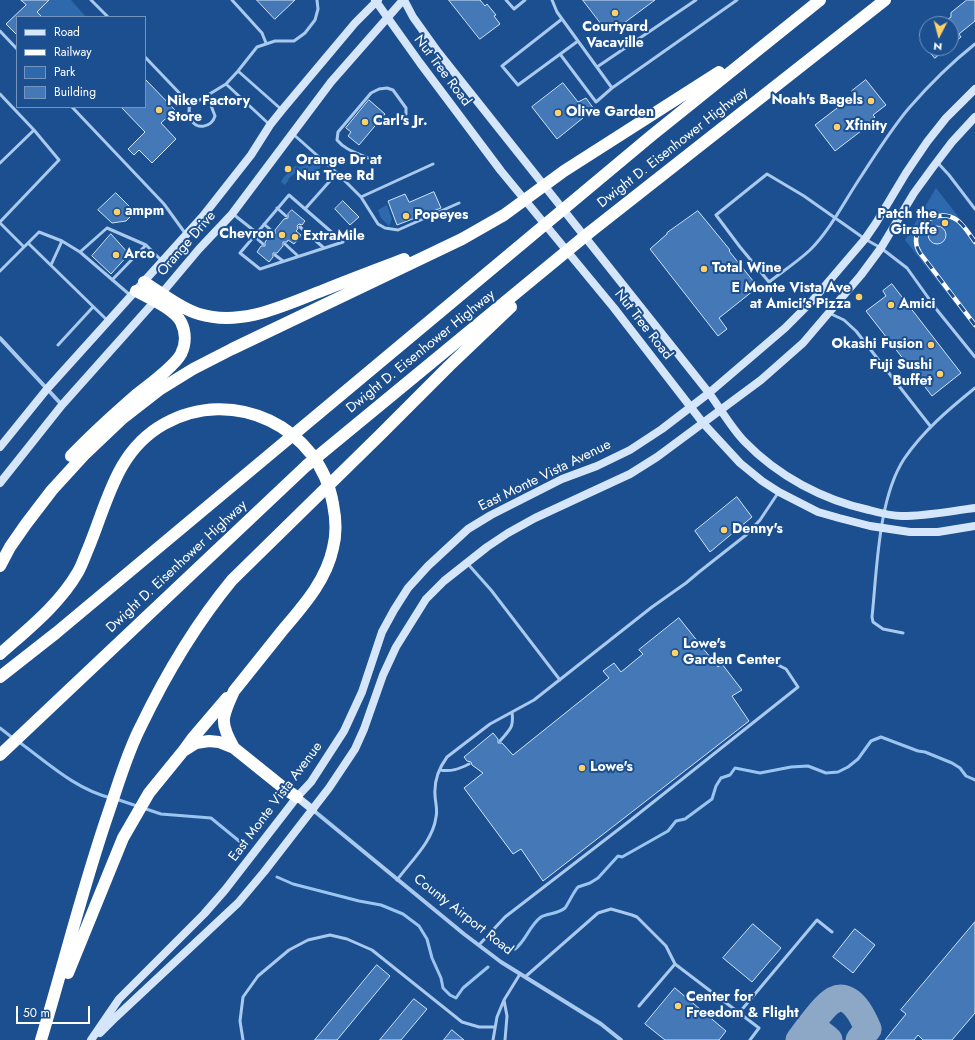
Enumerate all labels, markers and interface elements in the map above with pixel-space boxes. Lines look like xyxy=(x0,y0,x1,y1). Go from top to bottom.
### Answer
marker: Courtyard Vacaville xyxy=(610,8,620,18)
legend xyxy=(16,16,146,108)
north arrow xyxy=(919,16,959,56)
place label: Courtyard Vacaville xyxy=(582,20,648,52)
text: Road xyxy=(54,23,80,41)
street label: Nut Tree Road xyxy=(410,32,474,110)
text: N xyxy=(933,39,943,55)
text: Railway xyxy=(54,43,92,61)
text: Park xyxy=(54,63,75,81)
text: Building xyxy=(54,83,96,101)
street label: Dwight D. Eisenhower Highway xyxy=(594,84,752,212)
place label: Noah's Bagels xyxy=(771,93,863,109)
place label: Nike Factory Store xyxy=(167,94,250,126)
marker: Noah's Bagels xyxy=(866,96,876,106)
marker: Nike Factory Store xyxy=(154,105,164,115)
place label: Olive Garden xyxy=(566,105,654,121)
marker: Olive Garden xyxy=(553,108,563,118)
place label: Carl's Jr. xyxy=(373,114,427,130)
marker: Carl's Jr. xyxy=(360,117,370,127)
place label: Xfinity xyxy=(845,119,887,135)
marker: Xfinity xyxy=(832,122,842,132)
place label: Orange Dr at Nut Tree Rd xyxy=(296,153,382,186)
marker: Orange Dr at Nut Tree Rd xyxy=(283,164,293,174)
place label: ampm xyxy=(125,204,164,220)
marker: ampm xyxy=(112,207,122,217)
place label: Patch the Giraffe xyxy=(877,207,937,240)
street label: Orange Drive xyxy=(154,208,220,280)
place label: Popeyes xyxy=(414,208,469,224)
marker: Popeyes xyxy=(401,211,411,221)
marker: Patch the Giraffe xyxy=(940,218,950,228)
place label: Chevron xyxy=(219,227,274,243)
place label: ExtraMile xyxy=(303,229,365,245)
marker: Chevron xyxy=(277,230,287,240)
marker: ExtraMile xyxy=(290,232,300,242)
place label: Arco xyxy=(124,247,155,263)
marker: Arco xyxy=(111,250,121,260)
place label: Total Wine xyxy=(712,261,782,277)
marker: Total Wine xyxy=(699,264,709,274)
place label: E Monte Vista Ave at Amici's Pizza xyxy=(731,281,851,314)
street label: Dwight D. Eisenhower Highway xyxy=(343,287,499,417)
street label: Nut Tree Road xyxy=(610,287,676,363)
marker: E Monte Vista Ave at Amici's Pizza xyxy=(854,292,864,302)
place label: Amici xyxy=(899,297,935,313)
marker: Amici xyxy=(886,300,896,310)
place label: Okashi Fusion xyxy=(831,337,923,353)
marker: Okashi Fusion xyxy=(926,340,936,350)
place label: Fuji Sushi Buffet xyxy=(870,358,932,390)
marker: Fuji Sushi Buffet xyxy=(935,369,945,379)
street label: East Monte Vista Avenue xyxy=(476,437,614,515)
street label: Dwight D. Eisenhower Highway xyxy=(103,497,251,637)
place label: Denny's xyxy=(732,522,783,538)
marker: Denny's xyxy=(719,525,729,535)
place label: Lowe's Garden Center xyxy=(683,637,781,670)
marker: Lowe's Garden Center xyxy=(670,648,680,658)
street label: East Monte Vista Avenue xyxy=(226,739,326,865)
place label: Lowe's xyxy=(590,760,633,776)
marker: Lowe's xyxy=(577,763,587,773)
street label: County Airport Road xyxy=(410,871,516,959)
place label: Center for Freedom & Flight xyxy=(686,990,799,1022)
scale bar xyxy=(18,998,92,1024)
marker: Center for Freedom & Flight xyxy=(673,1001,683,1011)
text: 50 m xyxy=(23,1004,50,1022)

